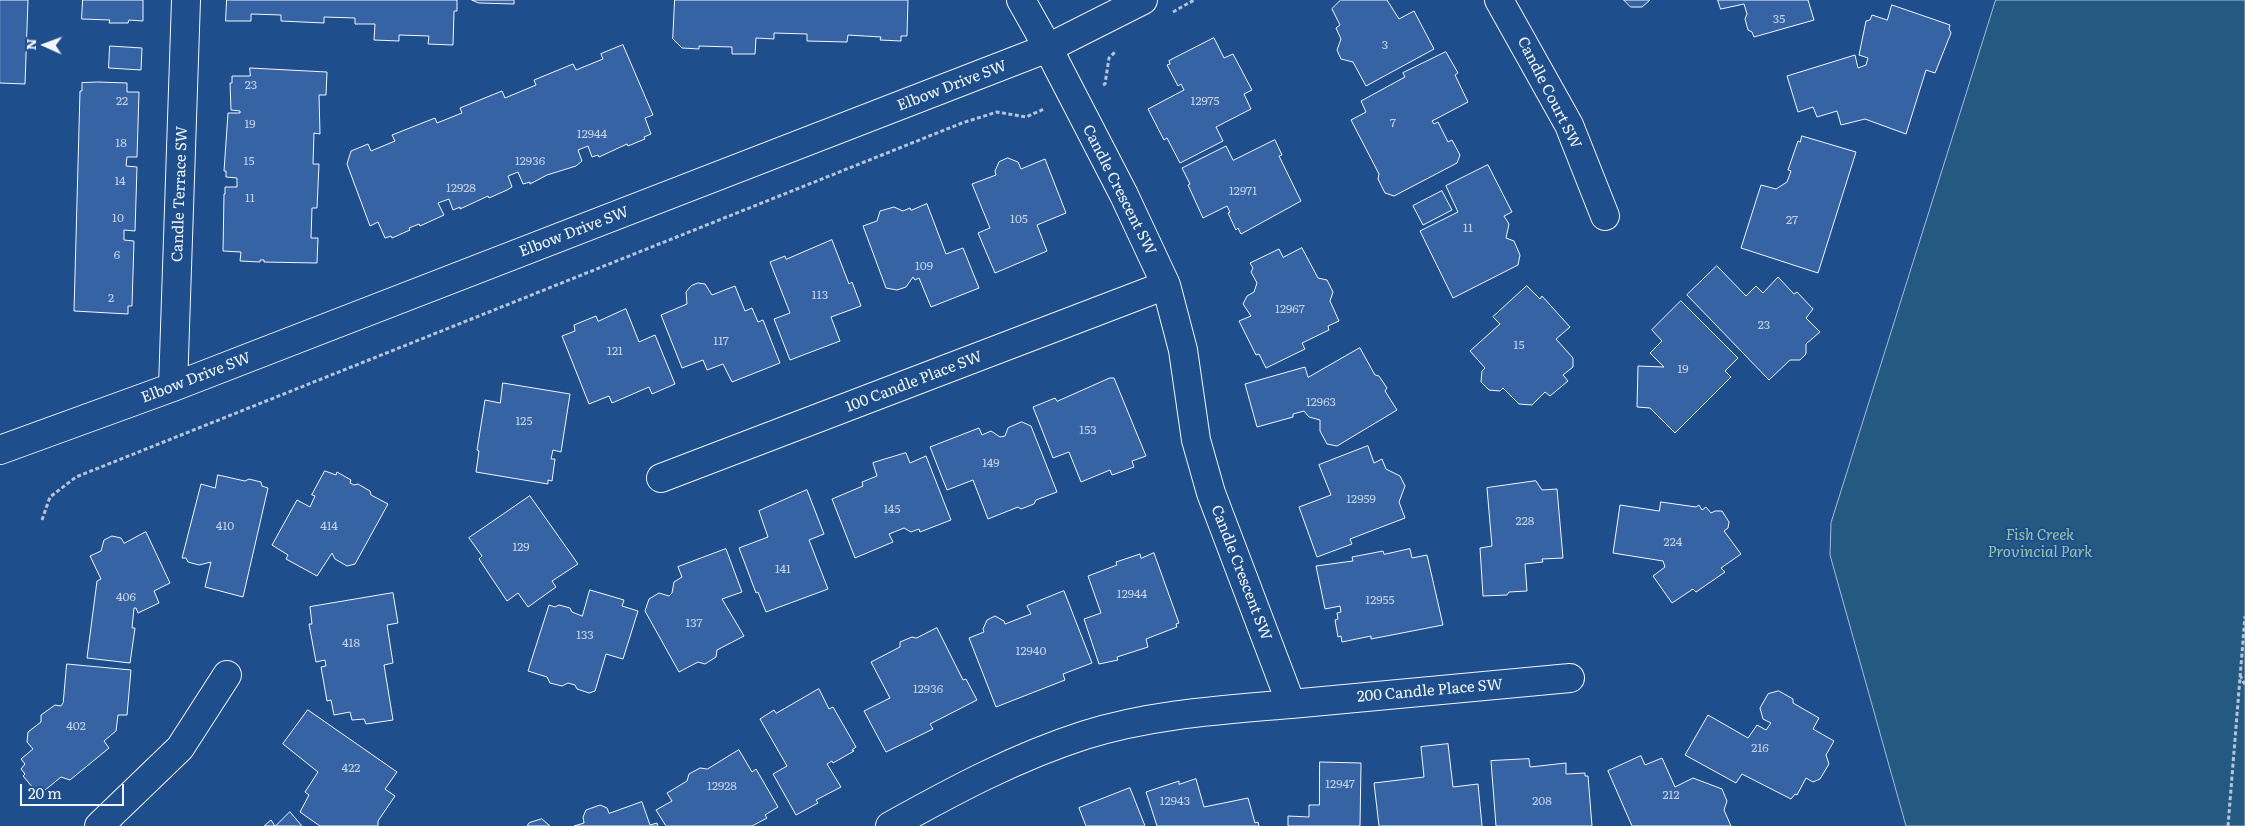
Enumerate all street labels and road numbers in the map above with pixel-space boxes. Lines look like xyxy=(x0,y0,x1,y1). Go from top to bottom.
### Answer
street label: Candle Court SW xyxy=(1513,34,1585,152)
street label: Elbow Drive SW xyxy=(895,57,1009,115)
street label: Candle Crescent SW xyxy=(1078,122,1160,258)
street label: Candle Terrace SW xyxy=(169,126,191,262)
street label: Elbow Drive SW xyxy=(517,203,631,261)
street label: 100 Candle Place SW xyxy=(843,348,985,416)
street label: Elbow Drive SW xyxy=(139,349,253,407)
street label: Candle Crescent SW xyxy=(1207,503,1275,643)
street label: 200 Candle Place SW xyxy=(1356,676,1504,706)

